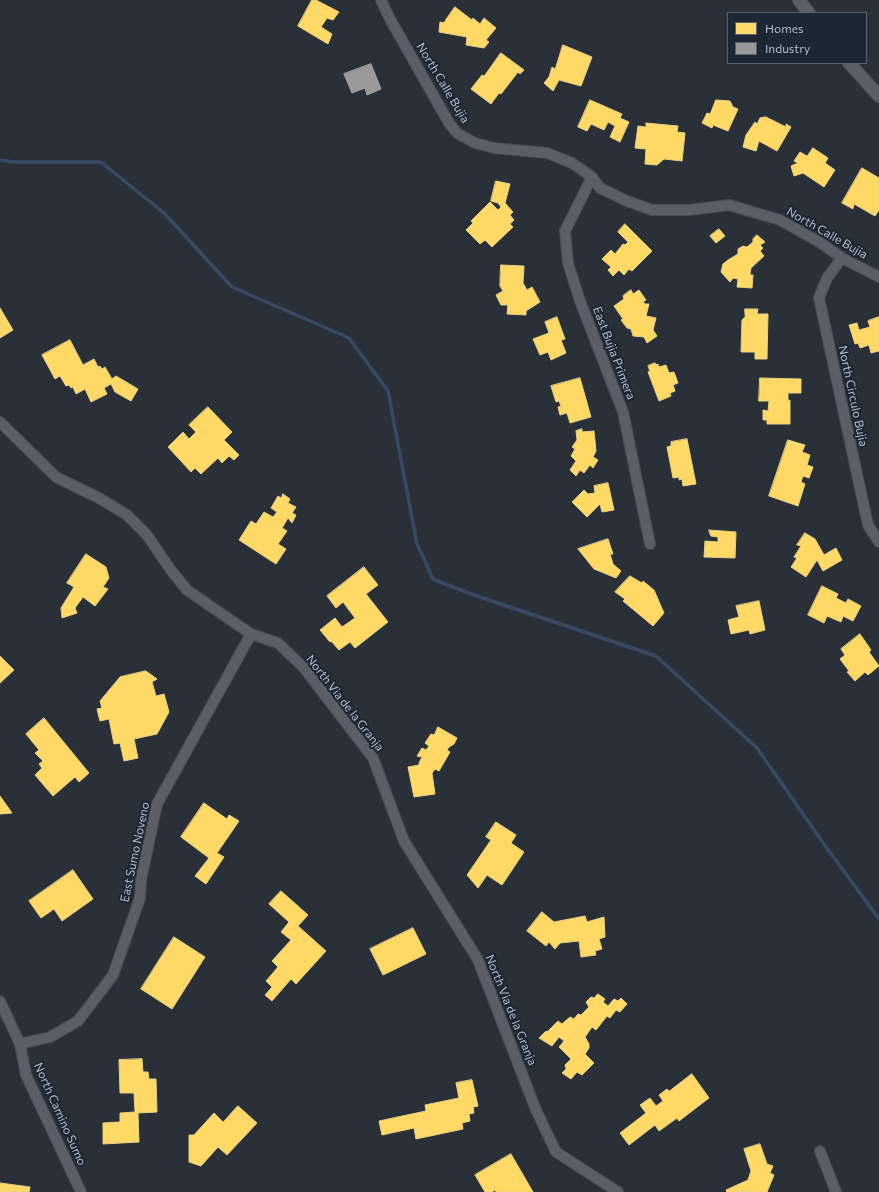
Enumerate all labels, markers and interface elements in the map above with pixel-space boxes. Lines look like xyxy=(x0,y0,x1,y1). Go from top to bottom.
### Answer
legend xyxy=(727,12,867,64)
text: Homes xyxy=(765,21,803,35)
street label: North Calle Bujia xyxy=(413,40,473,126)
text: Industry xyxy=(765,41,810,55)
street label: North Calle Bujia xyxy=(784,204,870,262)
street label: East Bujia Primera xyxy=(590,305,638,401)
street label: North Circulo Bujia xyxy=(835,344,871,448)
street label: North Via de la Granja xyxy=(303,652,387,754)
street label: East Sumo Noveno xyxy=(117,801,153,903)
street label: North Via de la Granja xyxy=(482,953,540,1067)
street label: North Camino Sumo xyxy=(31,1060,89,1168)

